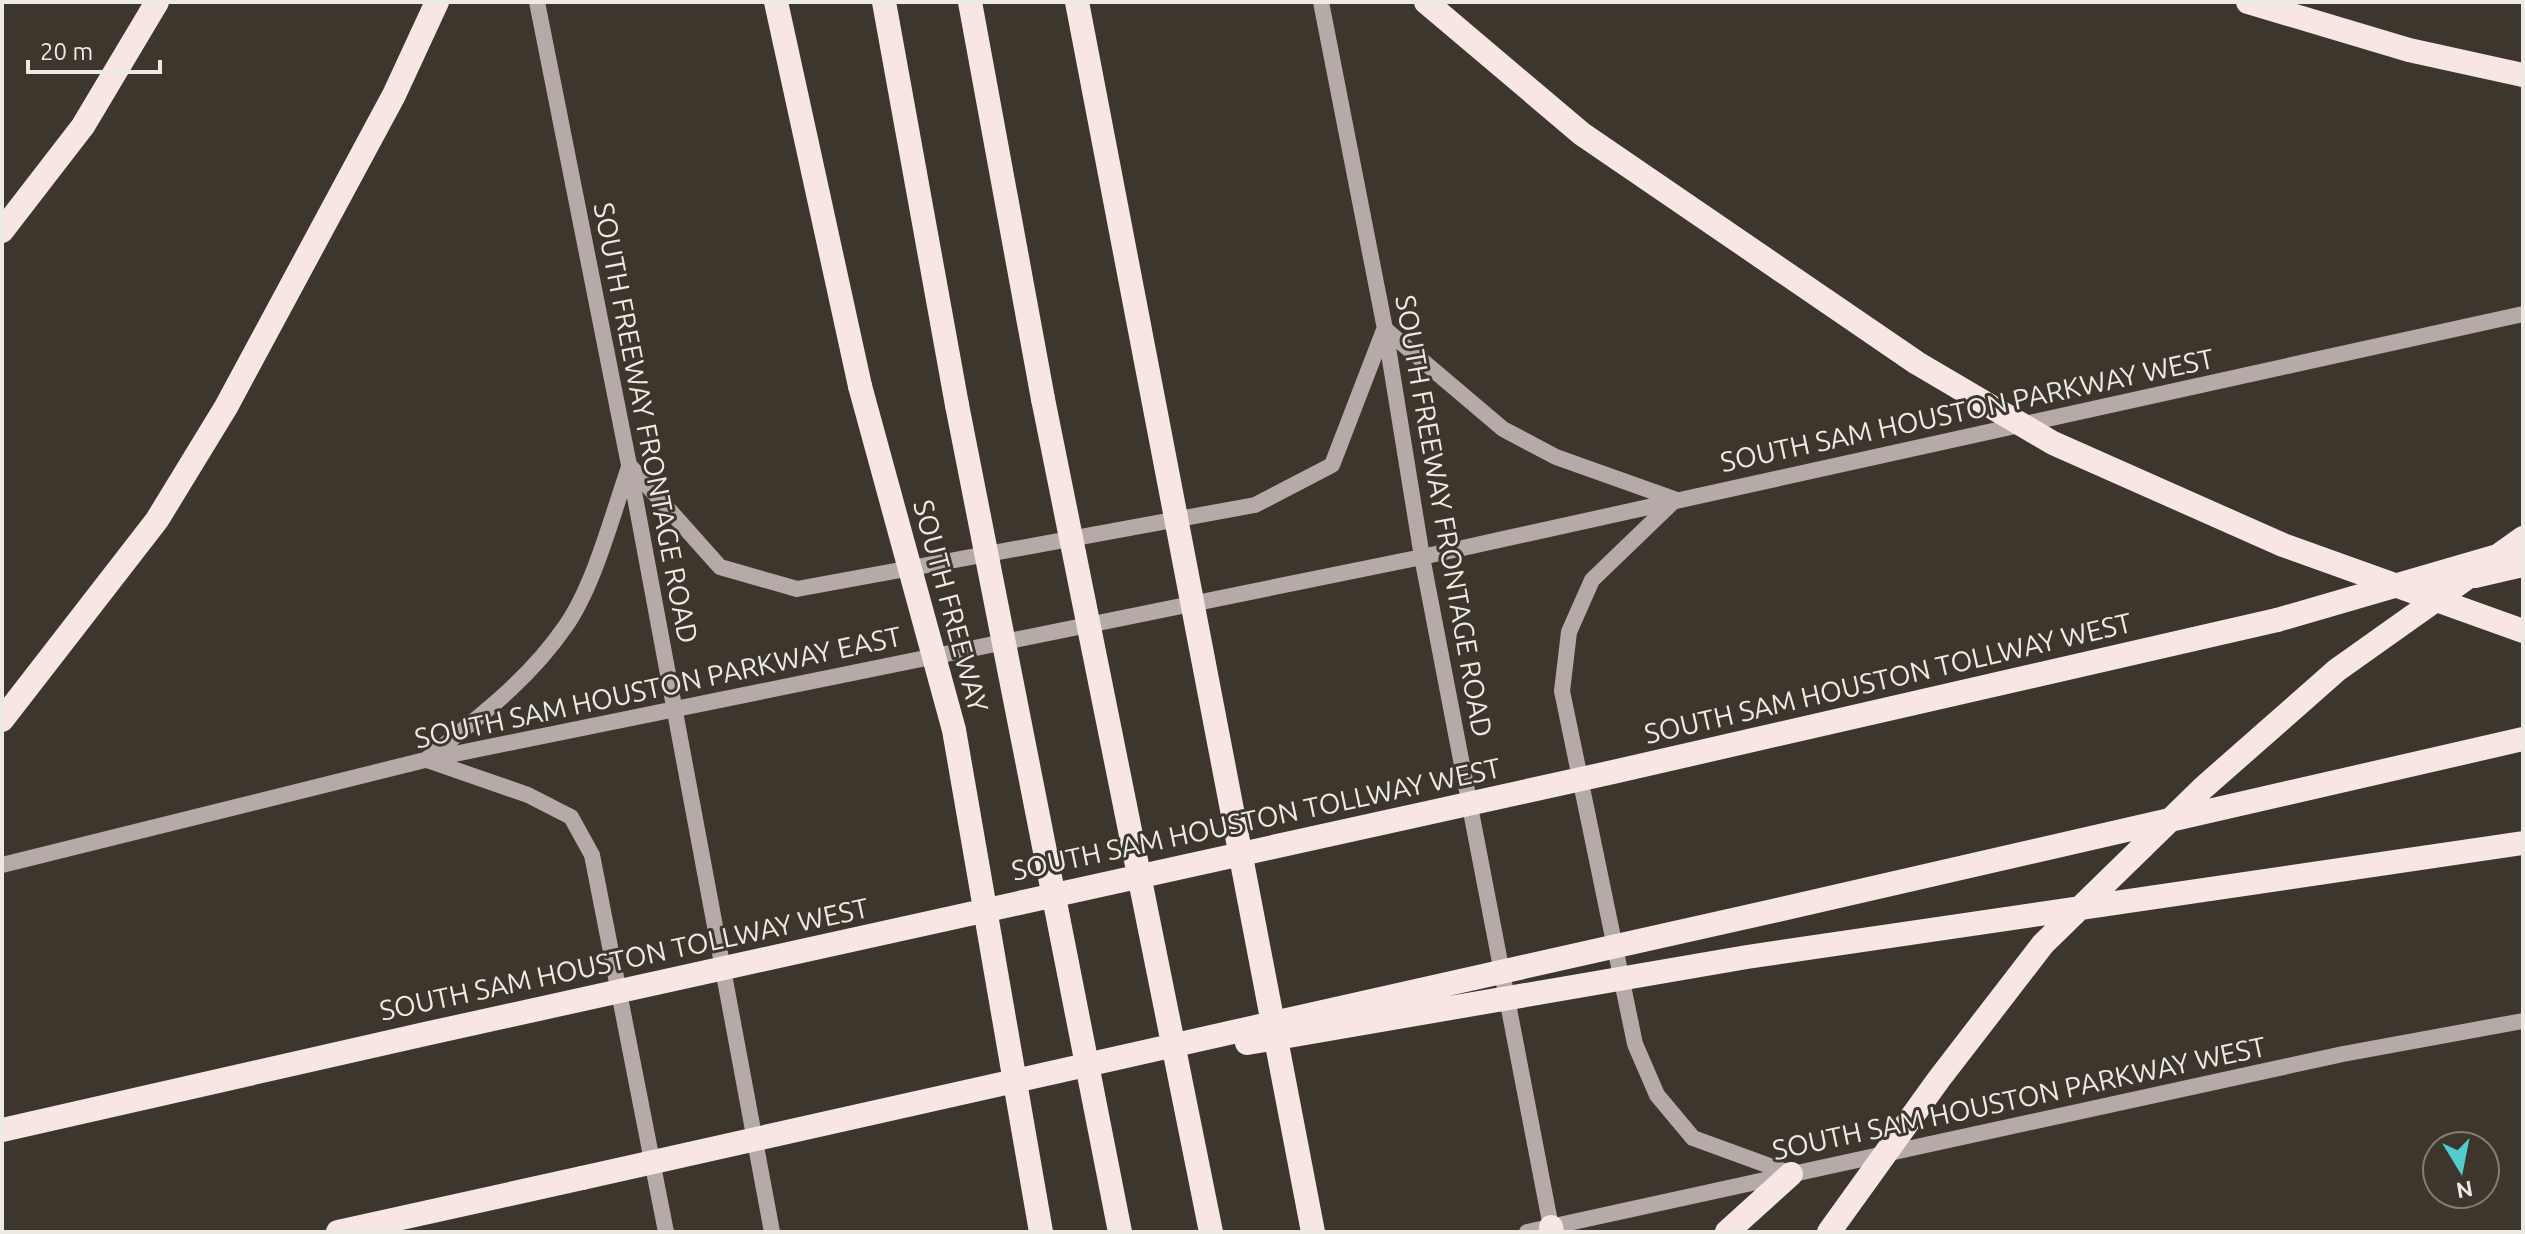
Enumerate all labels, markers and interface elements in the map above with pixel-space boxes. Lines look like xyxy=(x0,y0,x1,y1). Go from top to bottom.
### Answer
scale bar xyxy=(28,24,160,74)
text: 20 m xyxy=(40,38,93,65)
street label: SOUTH FREEWAY FRONTAGE ROAD xyxy=(588,200,704,646)
street label: SOUTH FREEWAY FRONTAGE ROAD xyxy=(1390,292,1499,739)
street label: SOUTH SAM HOUSTON PARKWAY WEST xyxy=(1717,342,2217,477)
street label: SOUTH FREEWAY xyxy=(908,496,995,715)
street label: SOUTH SAM HOUSTON TOLLWAY WEST xyxy=(1641,606,2135,749)
street label: SOUTH SAM HOUSTON PARKWAY EAST xyxy=(412,620,905,753)
street label: SOUTH SAM HOUSTON TOLLWAY WEST xyxy=(1008,751,1504,886)
street label: SOUTH SAM HOUSTON TOLLWAY WEST xyxy=(376,891,872,1026)
street label: SOUTH SAM HOUSTON PARKWAY WEST xyxy=(1769,1030,2269,1165)
north arrow xyxy=(2421,1130,2501,1210)
text: N xyxy=(2454,1176,2475,1204)

